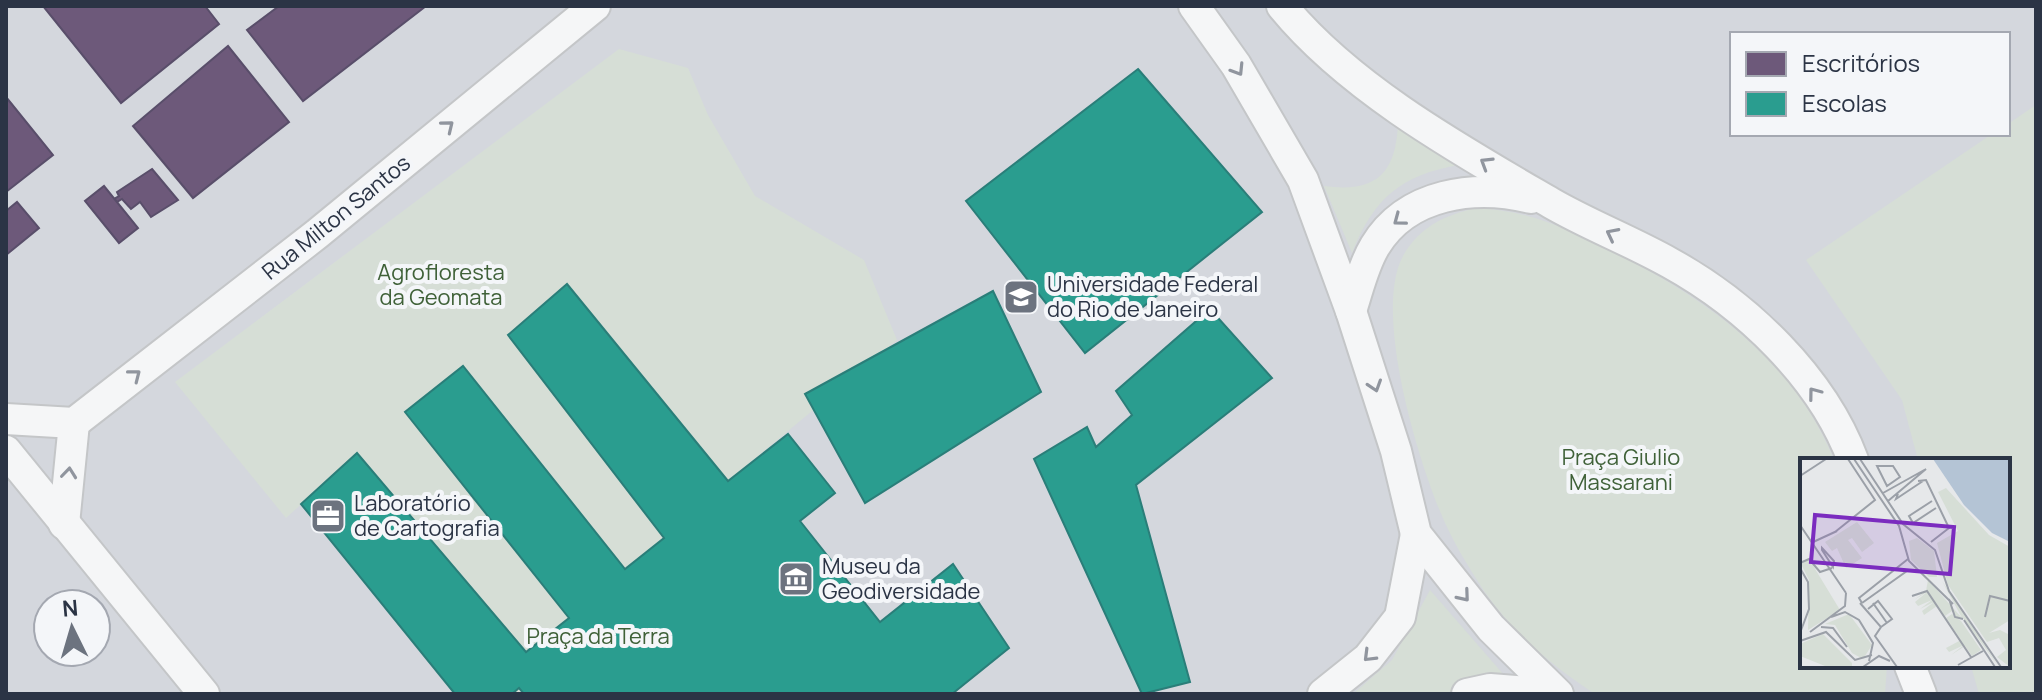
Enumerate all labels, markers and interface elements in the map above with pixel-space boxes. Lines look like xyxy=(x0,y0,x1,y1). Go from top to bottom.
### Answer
legend xyxy=(1730,32,2010,136)
text: Escritórios xyxy=(1802,46,1920,79)
one-way arrow xyxy=(1229,61,1244,76)
text: Escolas xyxy=(1802,86,1887,119)
one-way arrow xyxy=(439,121,453,136)
street label: Rua Milton Santos xyxy=(256,148,416,286)
one-way arrow xyxy=(1480,157,1495,173)
one-way arrow xyxy=(1393,210,1408,225)
one-way arrow xyxy=(1606,228,1621,244)
park label: Agrofloresta da Geomata xyxy=(377,257,505,312)
place label: Universidade Federal do Rio de Janeiro xyxy=(1047,269,1258,324)
school or university icon: Universidade Federal do Rio de Janeiro xyxy=(1002,278,1040,316)
one-way arrow xyxy=(126,370,140,385)
one-way arrow xyxy=(1366,378,1382,392)
one-way arrow xyxy=(1810,387,1824,401)
park label: Praça Giulio Massarani xyxy=(1562,442,1680,497)
inset map xyxy=(1800,458,2010,668)
one-way arrow xyxy=(60,466,77,479)
place label: Laboratório de Cartografia xyxy=(354,488,500,543)
office icon: Laboratório de Cartografia xyxy=(309,497,347,535)
place label: Museu da Geodiversidade xyxy=(822,551,981,606)
museum icon: Museu da Geodiversidade xyxy=(777,560,815,598)
one-way arrow xyxy=(1454,587,1469,601)
north arrow xyxy=(32,588,112,668)
text: N xyxy=(61,592,79,624)
park label: Praça da Terra xyxy=(526,621,670,651)
one-way arrow xyxy=(1364,646,1378,661)

